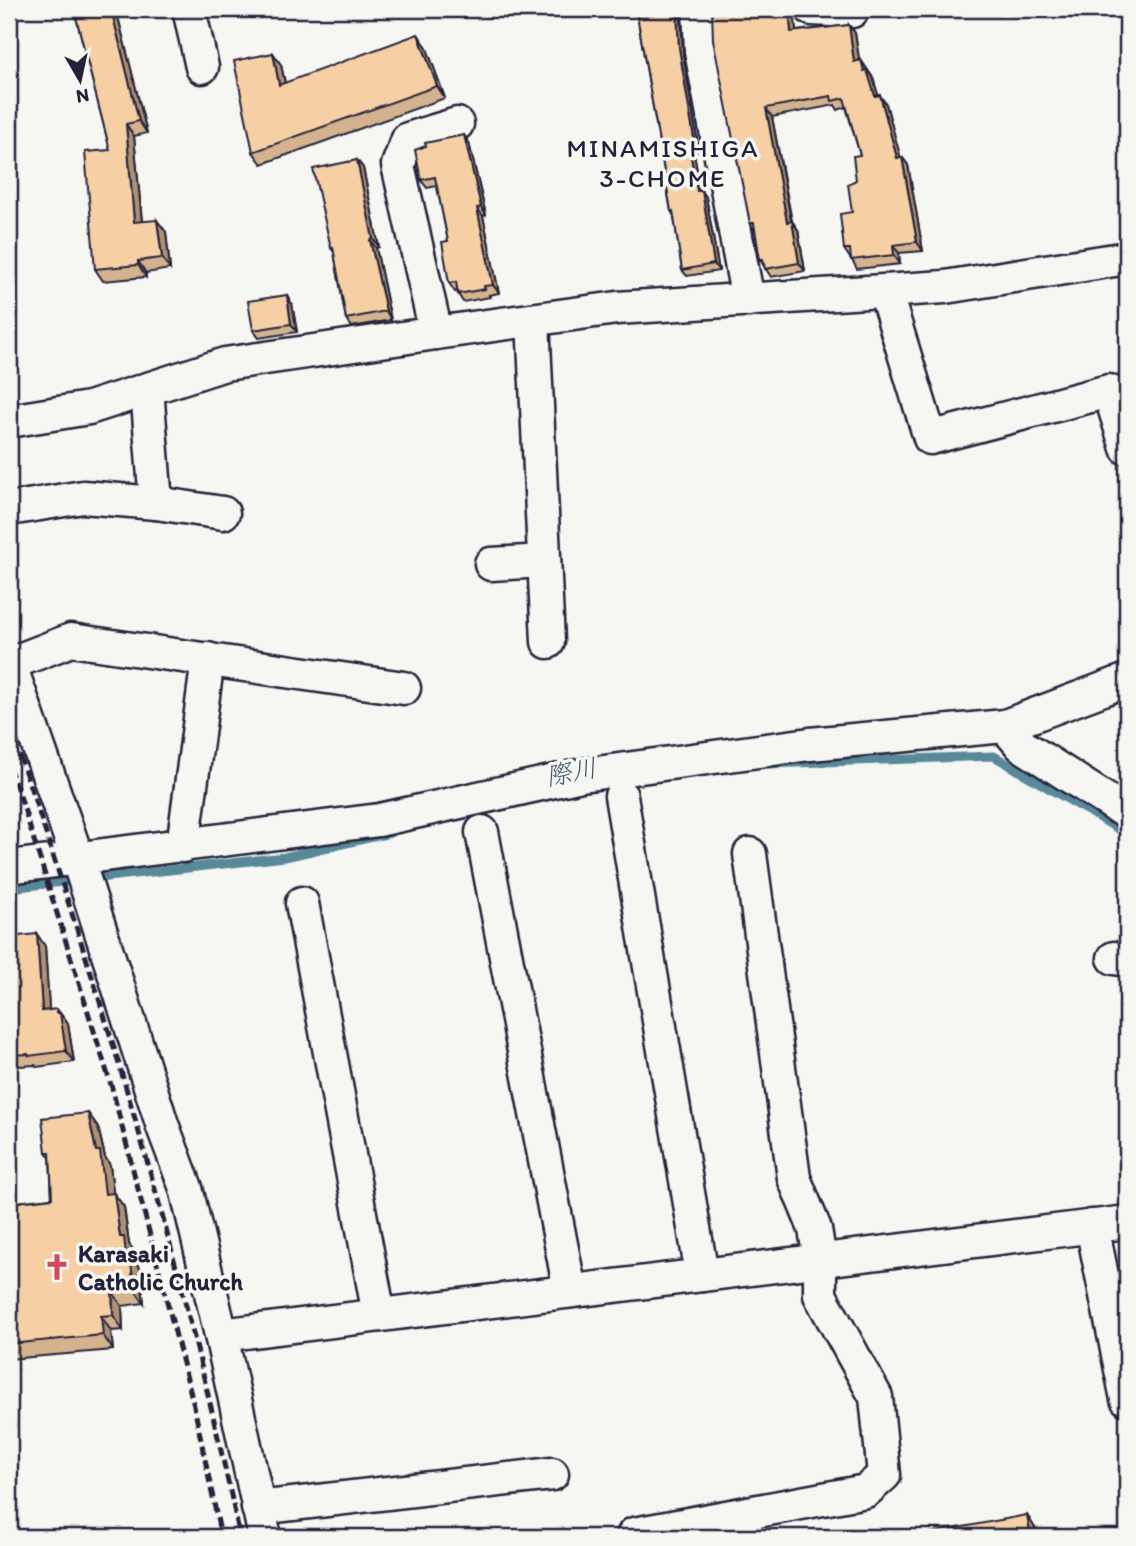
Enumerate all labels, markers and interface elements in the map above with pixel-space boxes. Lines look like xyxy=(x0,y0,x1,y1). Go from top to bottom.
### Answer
north arrow xyxy=(46,46,116,116)
text: N xyxy=(74,84,91,109)
district label: MINAMISHIGA 3-CHOME xyxy=(566,132,760,194)
water label: 際川 xyxy=(542,751,600,793)
place label: Karasaki Catholic Church xyxy=(78,1239,244,1296)
church icon: Karasaki Catholic Church xyxy=(42,1252,72,1282)

